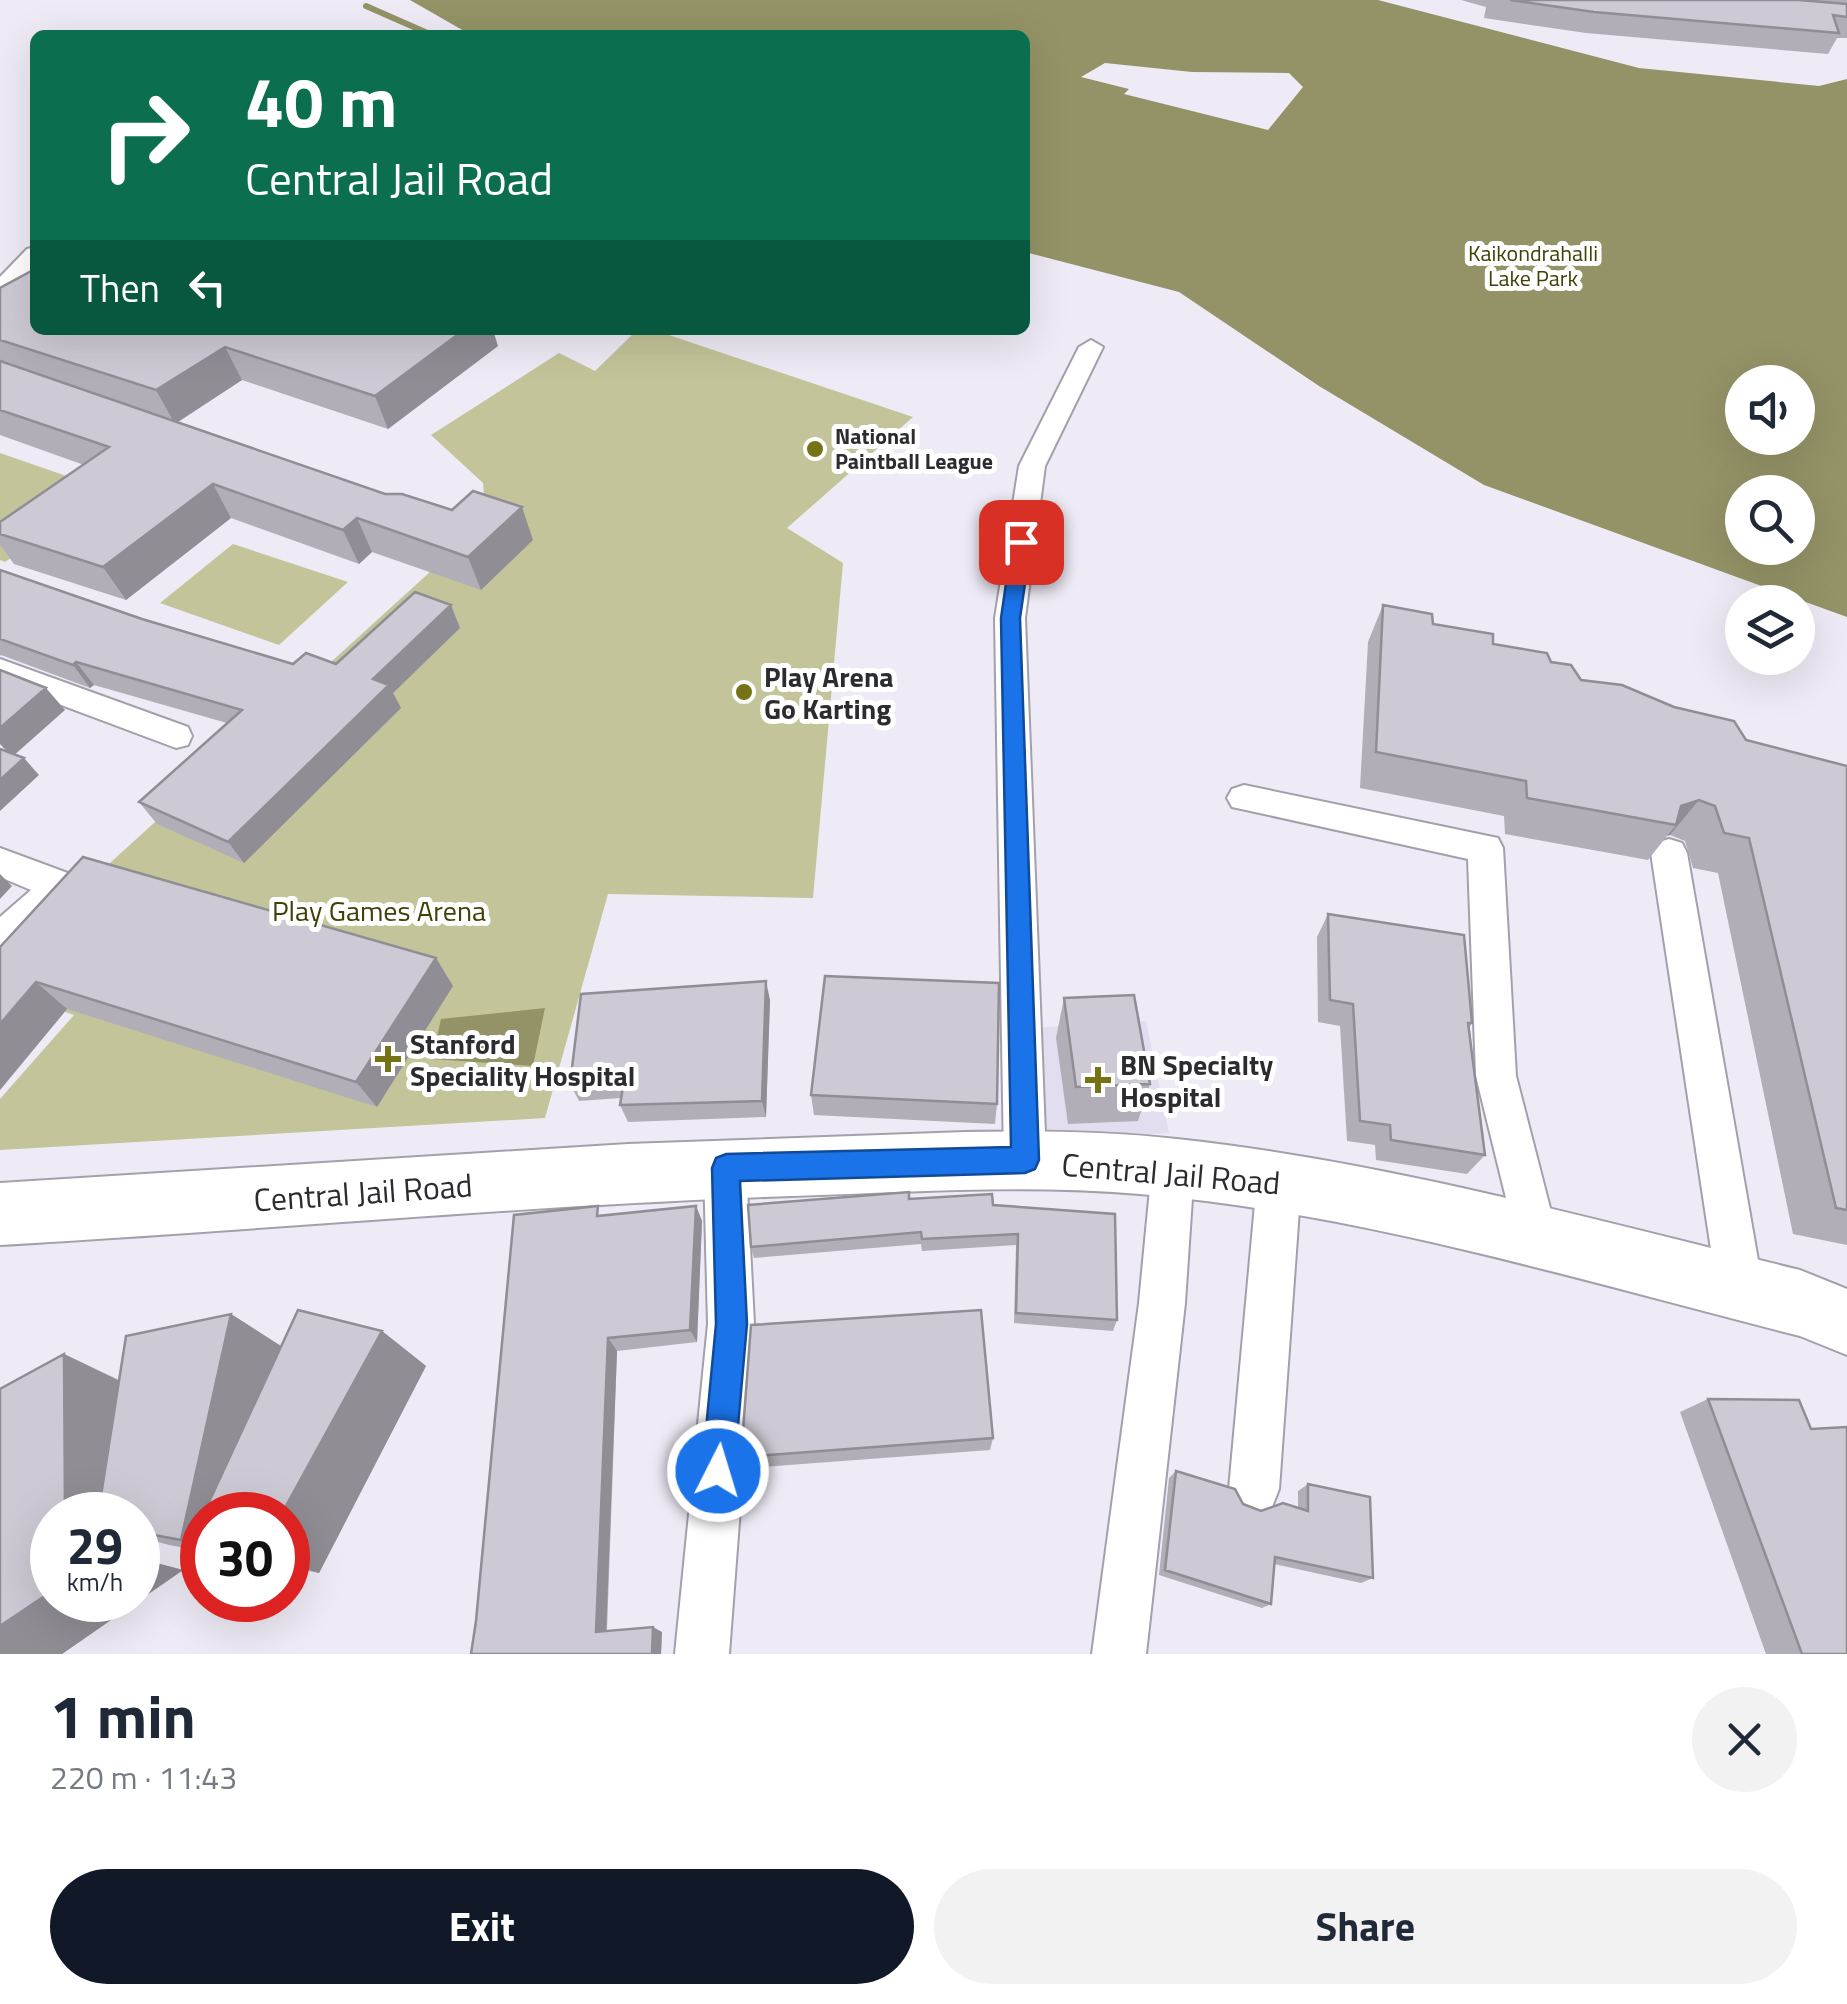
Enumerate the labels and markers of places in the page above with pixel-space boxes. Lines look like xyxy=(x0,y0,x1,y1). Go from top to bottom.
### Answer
place label: National Paintball League xyxy=(835,419,993,478)
marker: National Paintball League xyxy=(804,438,826,460)
pin xyxy=(979,500,1064,585)
place label: Play Arena Go Karting xyxy=(764,655,894,730)
marker: Play Arena Go Karting xyxy=(733,681,755,703)
place label: Stanford Speciality Hospital xyxy=(410,1022,635,1097)
place label: BN Specialty Hospital xyxy=(1120,1043,1273,1118)
marker: Stanford Speciality Hospital xyxy=(375,1046,401,1072)
marker: BN Specialty Hospital xyxy=(1085,1067,1111,1093)

